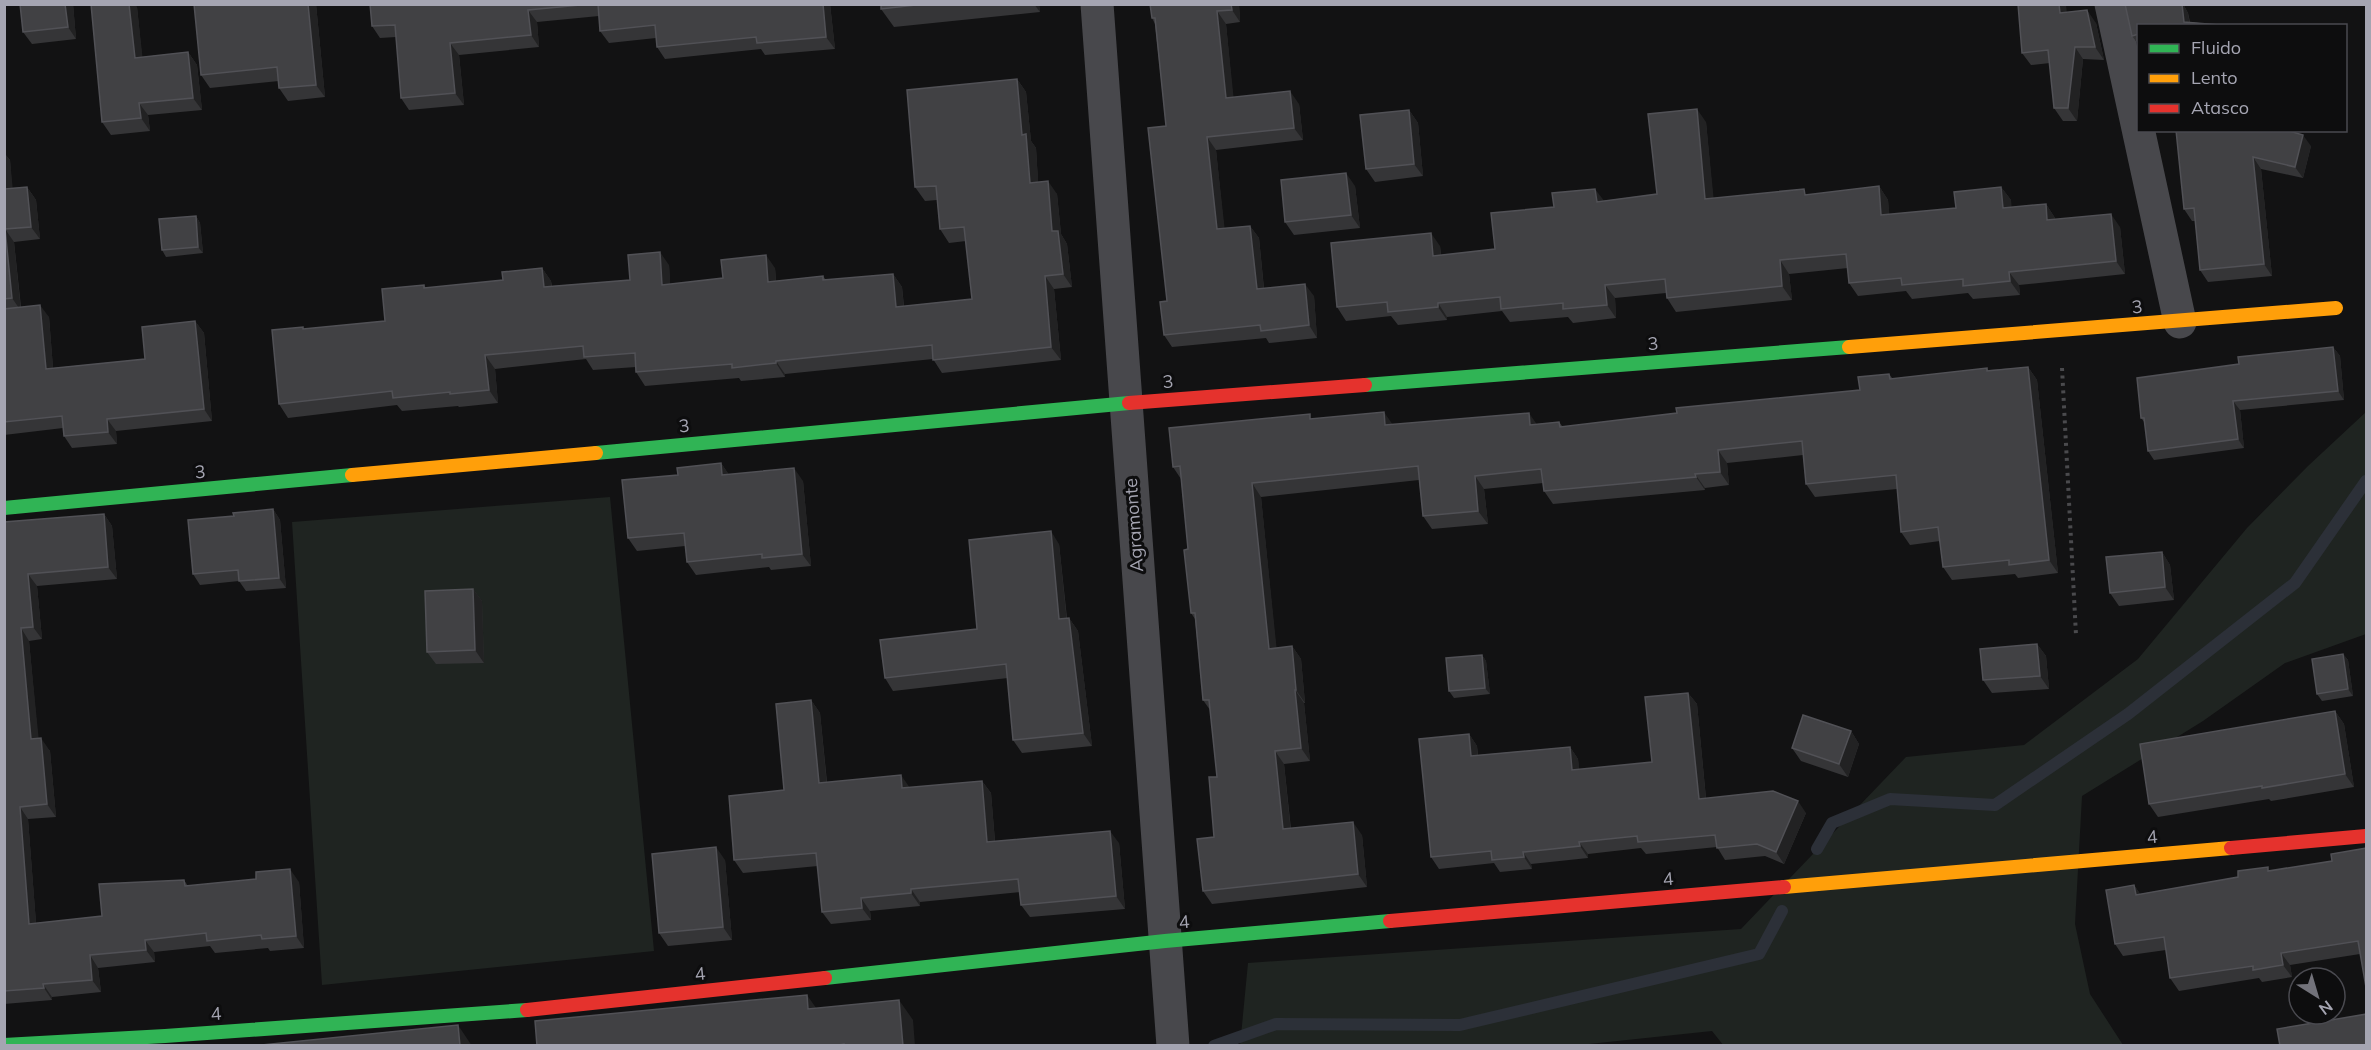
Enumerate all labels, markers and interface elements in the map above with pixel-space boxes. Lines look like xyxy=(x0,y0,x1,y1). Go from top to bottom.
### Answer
legend xyxy=(2137,24,2347,132)
text: Fluido xyxy=(2191,36,2241,59)
text: Lento xyxy=(2191,66,2238,89)
text: Atasco xyxy=(2191,96,2249,119)
street label: 3 xyxy=(2131,295,2143,318)
street label: 3 xyxy=(1647,332,1659,355)
street label: 3 xyxy=(1162,370,1174,393)
street label: 3 xyxy=(678,414,690,437)
street label: 3 xyxy=(194,460,206,483)
street label: Agramonte xyxy=(1119,477,1148,573)
street label: 4 xyxy=(2146,825,2159,848)
street label: 4 xyxy=(1662,867,1675,890)
street label: 4 xyxy=(1178,910,1191,933)
street label: 4 xyxy=(693,961,707,986)
north arrow xyxy=(2287,966,2347,1026)
text: N xyxy=(2315,996,2337,1020)
street label: 4 xyxy=(210,1002,222,1025)

